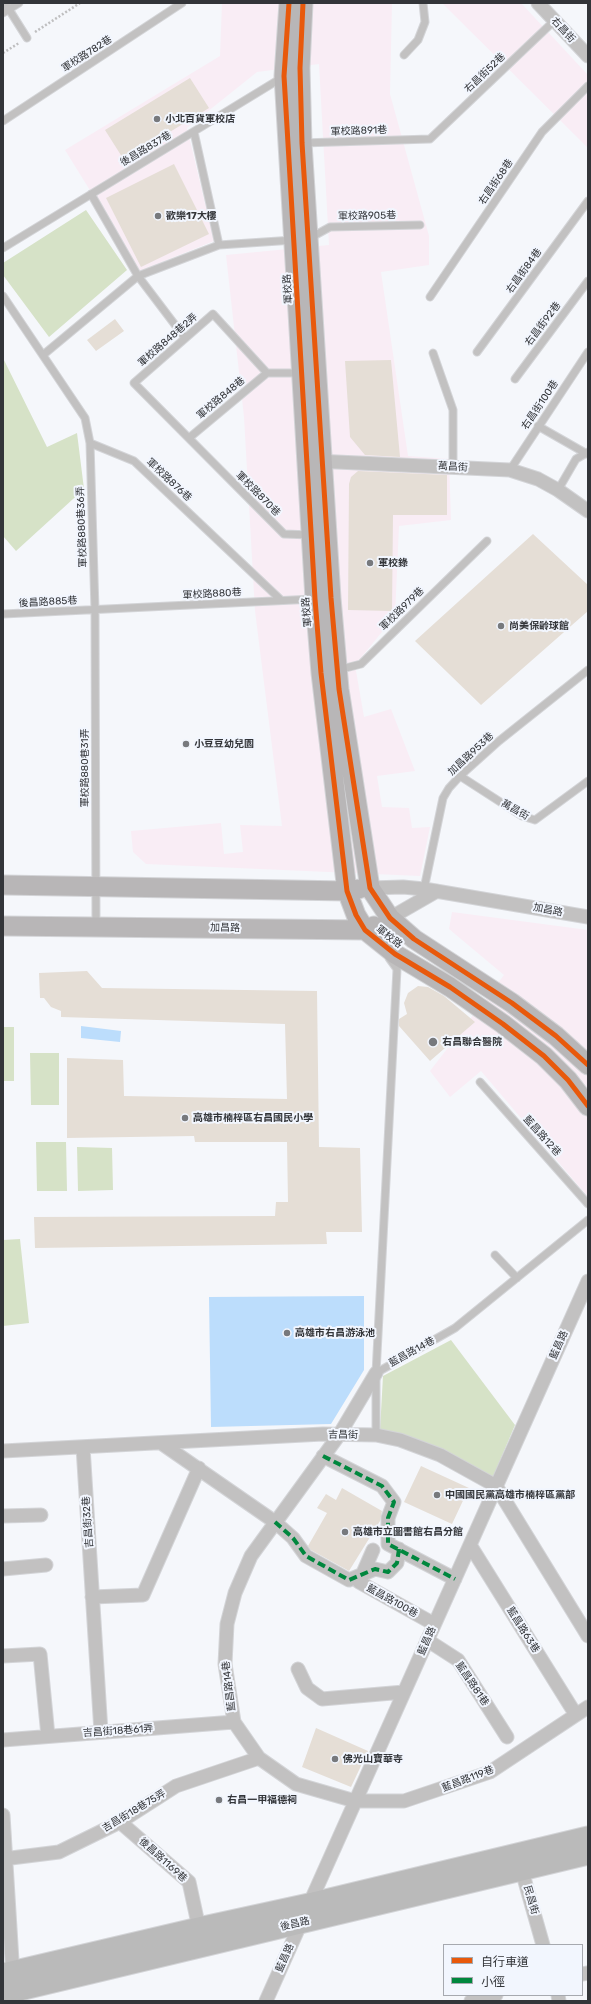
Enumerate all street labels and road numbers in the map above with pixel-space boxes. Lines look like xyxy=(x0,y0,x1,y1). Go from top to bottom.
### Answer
street label: 右昌街 xyxy=(548,15,578,45)
street label: 軍校路782巷 xyxy=(60,33,114,75)
street label: 右昌街52巷 xyxy=(462,51,508,95)
street label: 軍校路891巷 xyxy=(331,124,387,138)
street label: 後昌路837巷 xyxy=(118,129,174,169)
street label: 右昌街68巷 xyxy=(476,157,516,207)
street label: 軍校路905巷 xyxy=(338,209,396,223)
street label: 右昌街84巷 xyxy=(504,246,544,296)
street label: 軍校路 xyxy=(281,274,295,304)
street label: 右昌街92巷 xyxy=(523,300,563,348)
street label: 軍校路848巷2弄 xyxy=(136,311,200,369)
street label: 軍校路848巷 xyxy=(195,374,247,422)
street label: 右昌街100巷 xyxy=(519,378,561,432)
street label: 軍校路876巷 xyxy=(144,456,194,504)
street label: 萬昌街 xyxy=(438,460,468,474)
street label: 軍校路870巷 xyxy=(233,469,283,519)
street label: 軍校路880巷36弄 xyxy=(75,486,89,568)
street label: 軍校路979巷 xyxy=(377,585,427,633)
street label: 軍校路880巷 xyxy=(182,586,242,602)
street label: 後昌路885巷 xyxy=(18,594,78,610)
street label: 軍校路 xyxy=(300,597,314,627)
street label: 軍校路880巷31弄 xyxy=(79,728,91,808)
street label: 加昌路953巷 xyxy=(446,730,496,778)
street label: 萬昌街 xyxy=(499,797,531,823)
street label: 加昌路 xyxy=(532,901,564,919)
street label: 加昌路 xyxy=(210,922,240,934)
street label: 軍校路 xyxy=(373,923,405,951)
street label: 藍昌路12巷 xyxy=(521,1113,563,1159)
street label: 藍昌路 xyxy=(547,1329,571,1361)
street label: 藍昌路14巷 xyxy=(387,1335,437,1369)
street label: 吉昌街 xyxy=(328,1429,358,1441)
street label: 吉昌街32巷 xyxy=(80,1496,96,1548)
street label: 藍昌路100巷 xyxy=(364,1582,420,1620)
street label: 藍昌路63巷 xyxy=(504,1605,542,1655)
street label: 藍昌路 xyxy=(415,1625,439,1657)
street label: 藍昌路14巷 xyxy=(220,1660,238,1712)
street label: 藍昌路81巷 xyxy=(453,1660,491,1708)
street label: 吉昌街18巷61弄 xyxy=(82,1723,154,1739)
street label: 藍昌路119巷 xyxy=(440,1764,496,1794)
street label: 吉昌街18巷75弄 xyxy=(100,1787,168,1835)
street label: 後昌路1169巷 xyxy=(136,1835,190,1885)
street label: 民昌街 xyxy=(521,1884,541,1916)
street label: 後昌路 xyxy=(279,1915,311,1933)
street label: 藍昌路 xyxy=(273,1942,297,1974)

